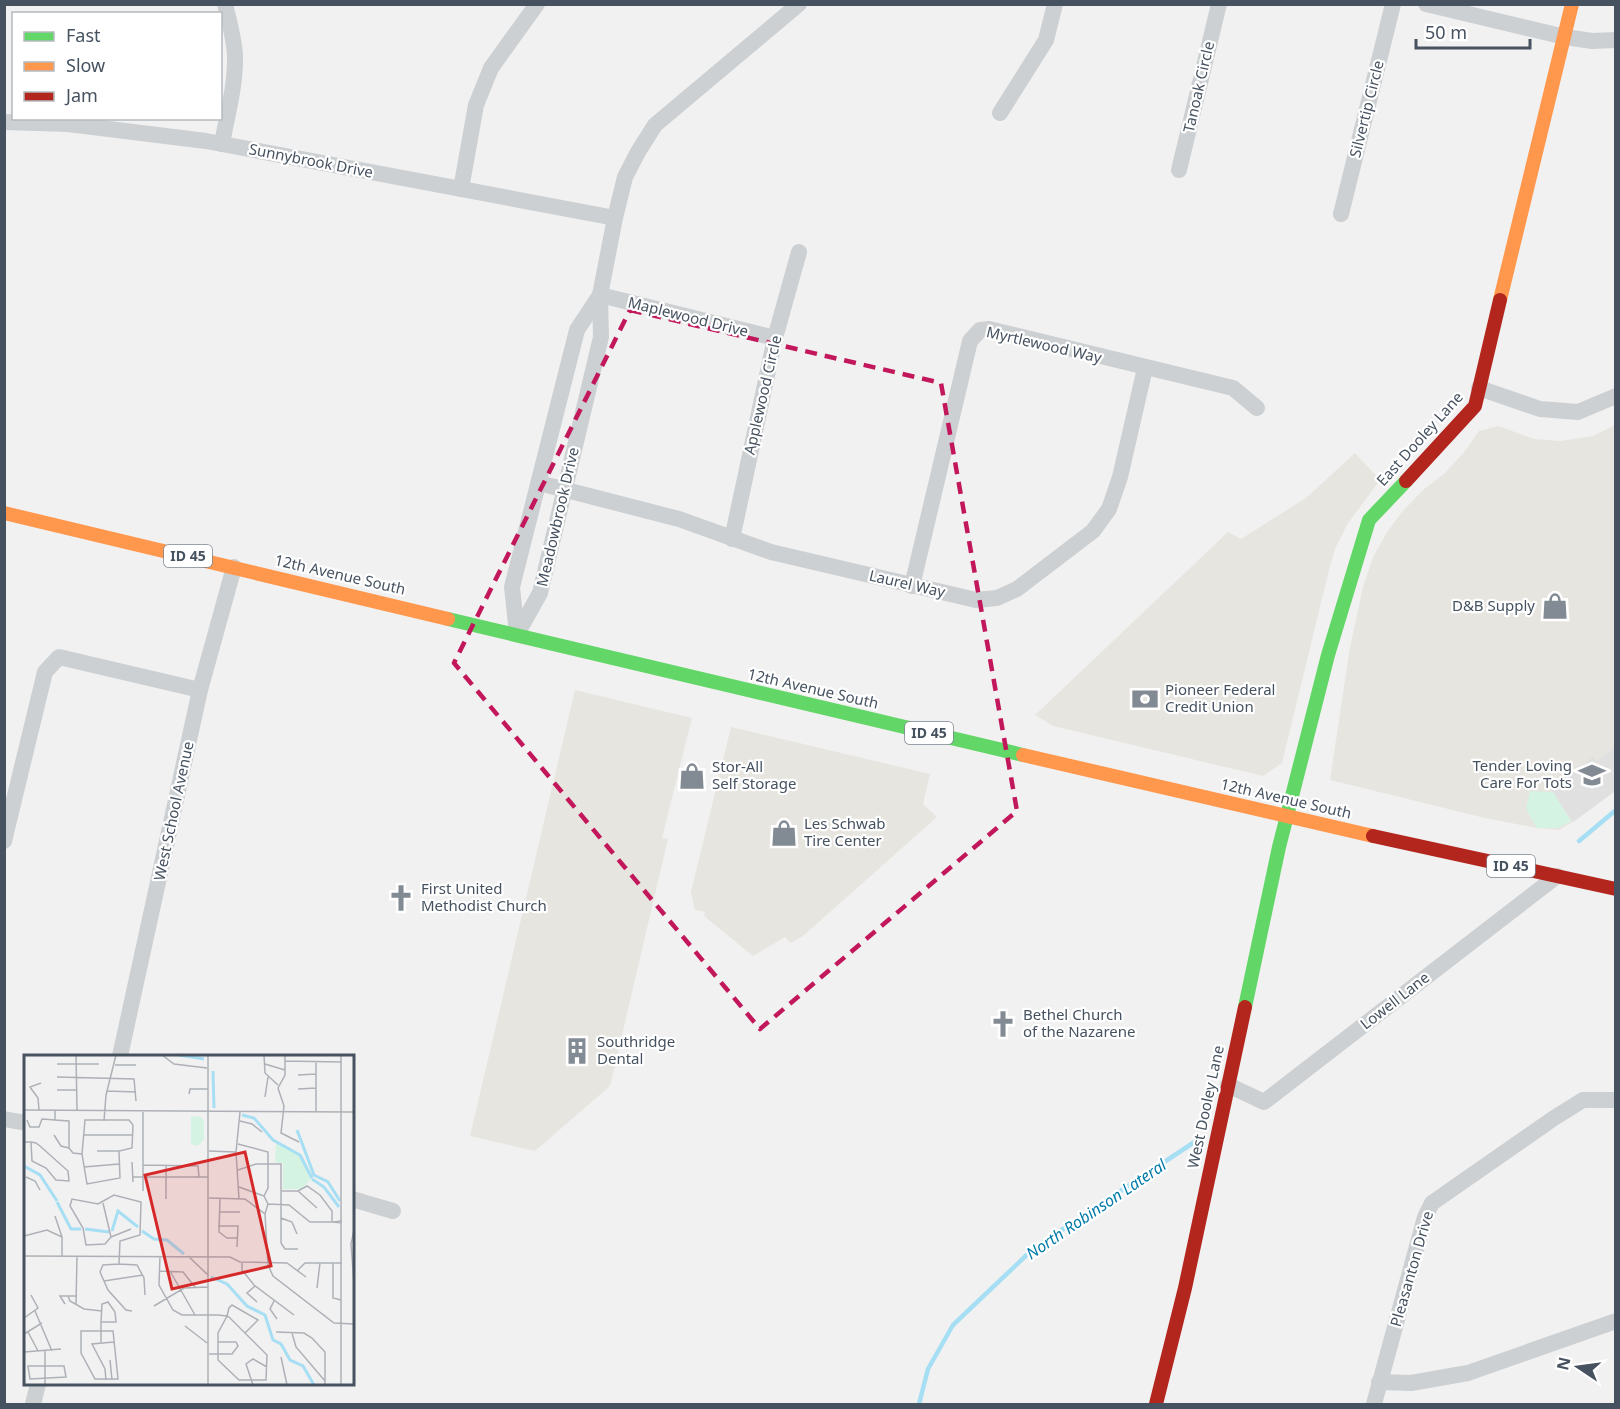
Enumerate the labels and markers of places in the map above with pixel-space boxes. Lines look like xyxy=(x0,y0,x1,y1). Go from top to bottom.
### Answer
shop icon: D&B Supply xyxy=(1540,591,1570,621)
place label: D&B Supply xyxy=(1452,595,1535,615)
place label: Pioneer Federal Credit Union xyxy=(1165,679,1275,716)
bank icon: Pioneer Federal Credit Union xyxy=(1130,684,1160,714)
place label: Tender Loving Care For Tots xyxy=(1473,755,1572,792)
place label: Stor-All Self Storage xyxy=(712,756,796,793)
school or university icon: Tender Loving Care For Tots xyxy=(1577,760,1607,790)
shop icon: Stor-All Self Storage xyxy=(677,761,707,791)
place label: Les Schwab Tire Center xyxy=(804,813,886,850)
shop icon: Les Schwab Tire Center xyxy=(769,818,799,848)
place label: First United Methodist Church xyxy=(421,878,547,915)
church icon: First United Methodist Church xyxy=(386,883,416,913)
place label: Bethel Church of the Nazarene xyxy=(1023,1004,1136,1041)
church icon: Bethel Church of the Nazarene xyxy=(988,1009,1018,1039)
place label: Southridge Dental xyxy=(597,1031,675,1068)
building icon: Southridge Dental xyxy=(562,1036,592,1066)

